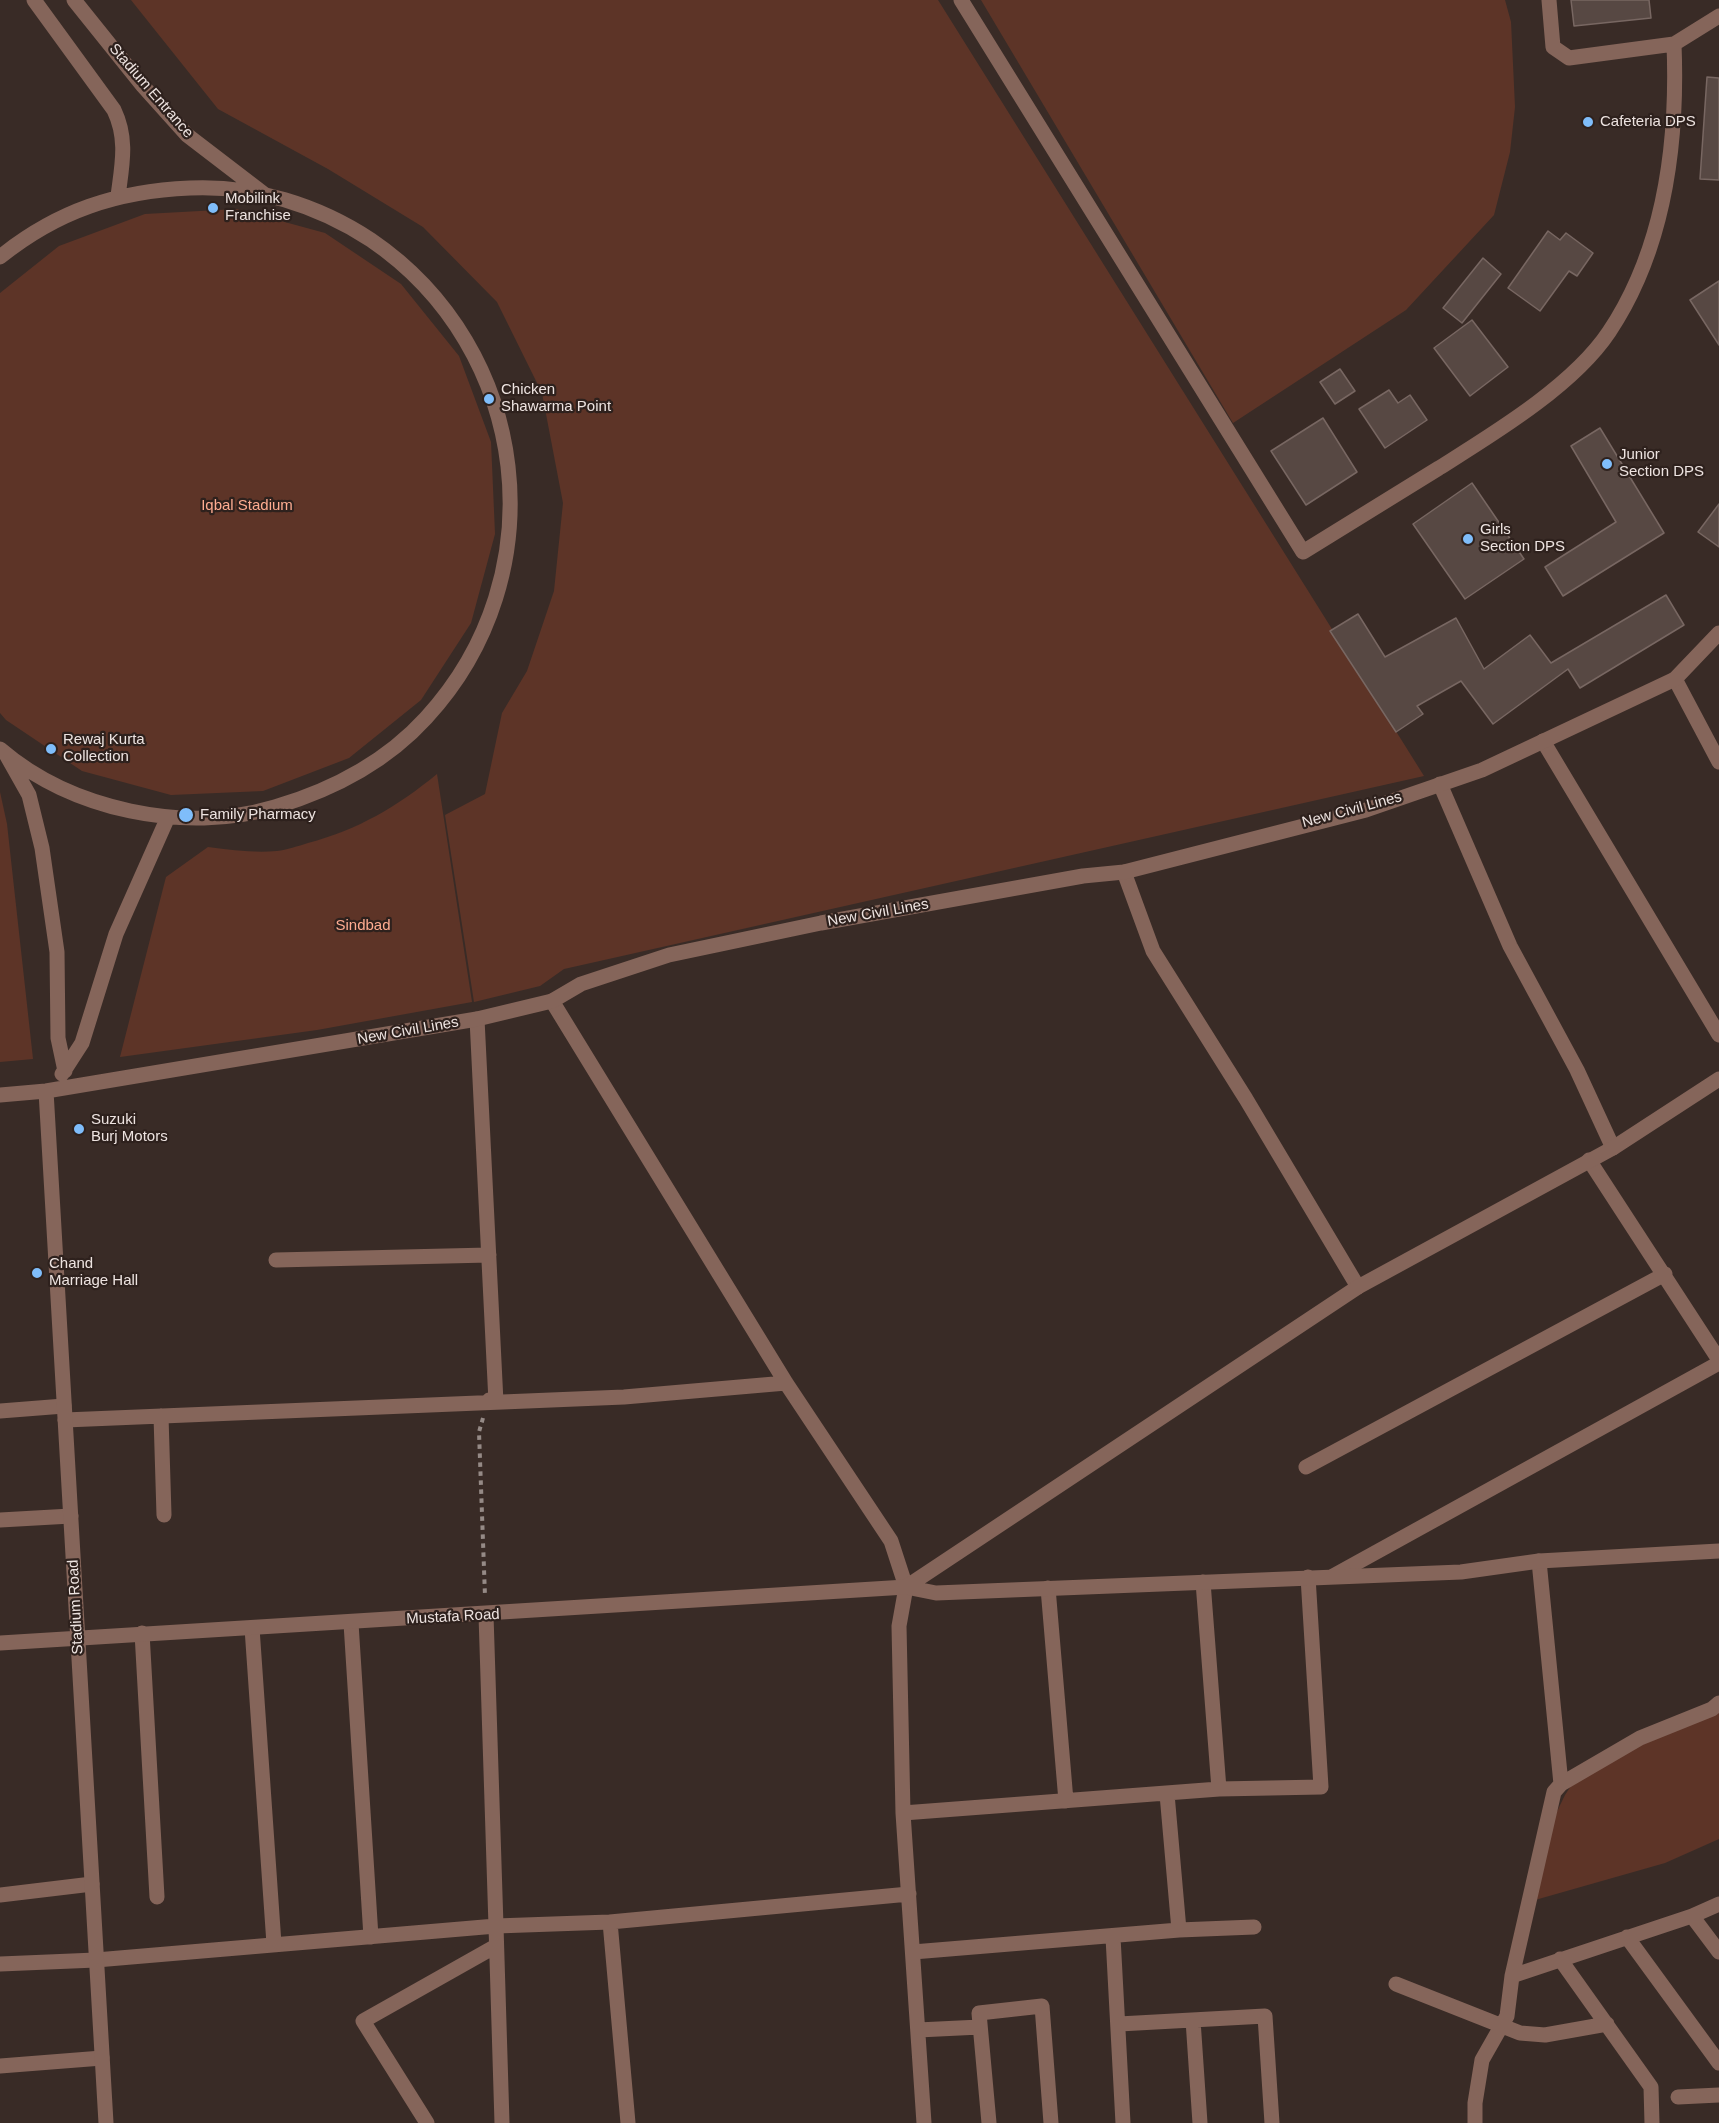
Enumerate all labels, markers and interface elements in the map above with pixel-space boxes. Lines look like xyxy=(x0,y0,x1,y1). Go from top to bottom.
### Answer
street label: Stadium Entrance xyxy=(105,40,197,142)
place label: Cafeteria DPS xyxy=(1600,113,1696,131)
marker: Cafeteria DPS xyxy=(1581,115,1595,129)
place label: Mobilink Franchise xyxy=(225,190,291,225)
marker: Mobilink Franchise xyxy=(206,201,220,215)
place label: Chicken Shawarma Point xyxy=(501,381,611,416)
marker: Chicken Shawarma Point xyxy=(482,392,496,406)
place label: Junior Section DPS xyxy=(1619,446,1704,481)
marker: Junior Section DPS xyxy=(1600,457,1614,471)
park label: Iqbal Stadium xyxy=(201,497,293,515)
place label: Girls Section DPS xyxy=(1480,521,1565,556)
marker: Girls Section DPS xyxy=(1461,532,1475,546)
place label: Rewaj Kurta Collection xyxy=(63,731,145,766)
marker: Rewaj Kurta Collection xyxy=(44,742,58,756)
street label: New Civil Lines xyxy=(1300,788,1404,832)
marker: Family Pharmacy xyxy=(177,806,195,824)
place label: Family Pharmacy xyxy=(200,806,316,824)
street label: New Civil Lines xyxy=(826,895,930,931)
park label: Sindbad xyxy=(335,917,391,935)
street label: New Civil Lines xyxy=(356,1013,460,1049)
place label: Suzuki Burj Motors xyxy=(91,1111,168,1146)
marker: Suzuki Burj Motors xyxy=(72,1122,86,1136)
place label: Chand Marriage Hall xyxy=(49,1255,138,1290)
marker: Chand Marriage Hall xyxy=(30,1266,44,1280)
street label: Stadium Road xyxy=(65,1559,87,1655)
street label: Mustafa Road xyxy=(406,1606,500,1628)

